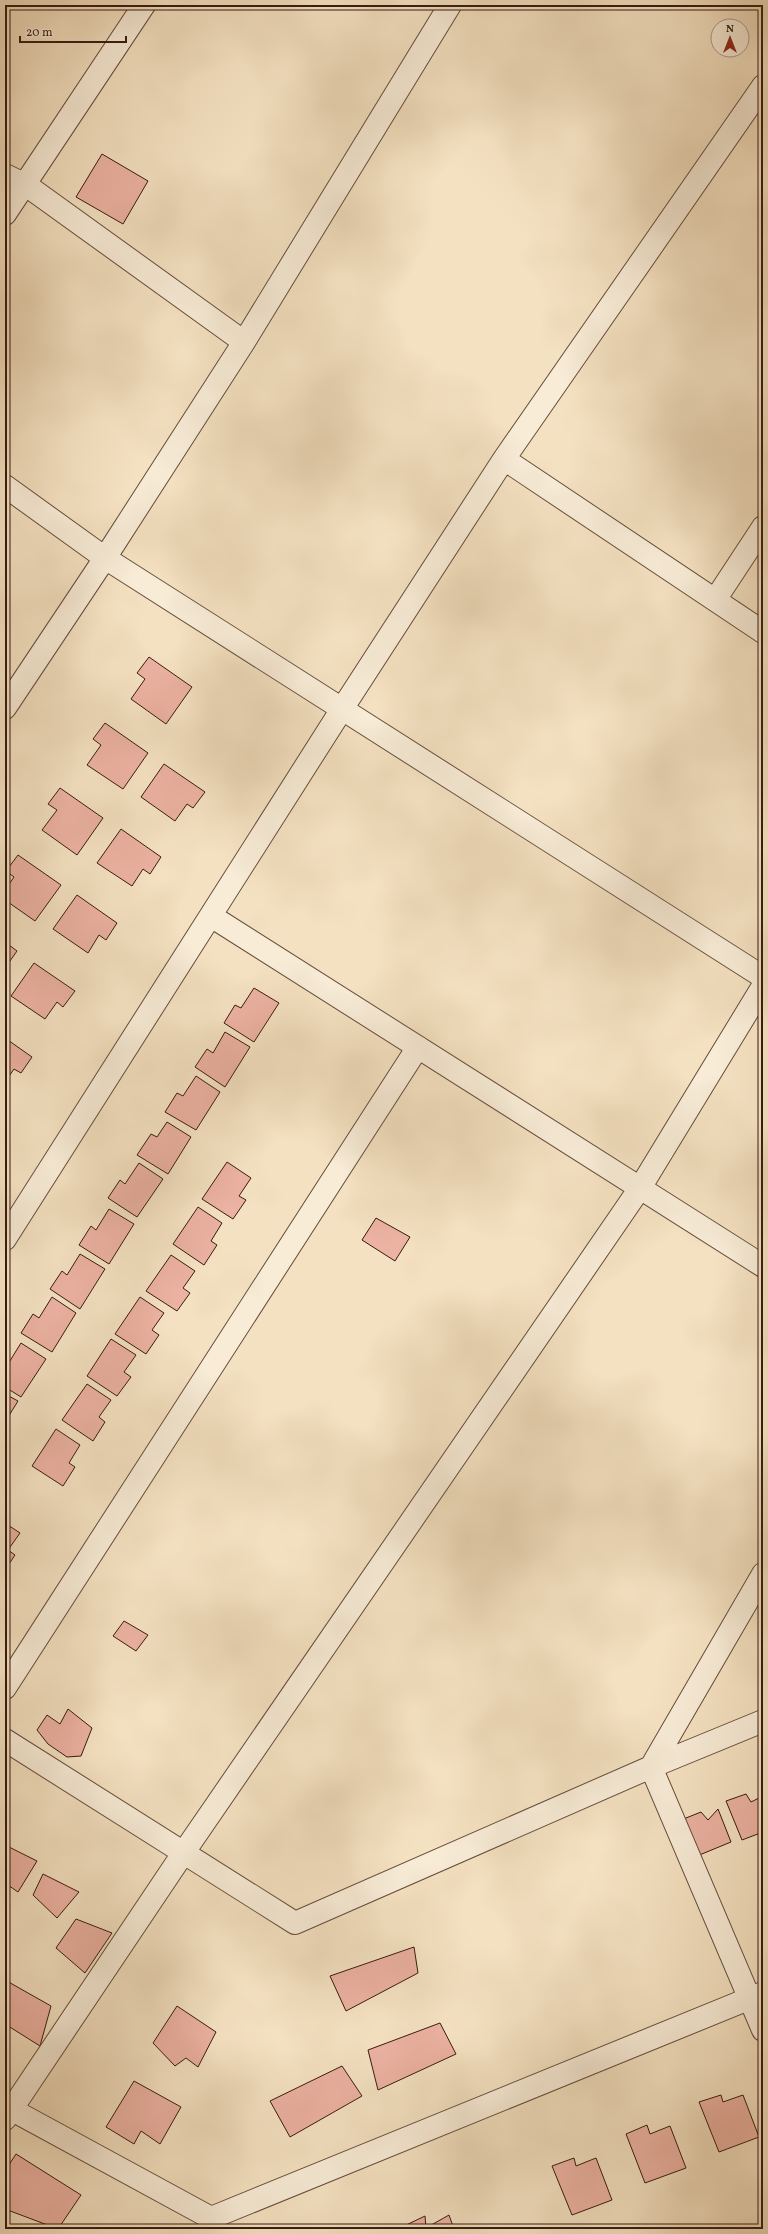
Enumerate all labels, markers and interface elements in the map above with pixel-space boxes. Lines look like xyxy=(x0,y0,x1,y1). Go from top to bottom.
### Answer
scale bar xyxy=(20,18,126,44)
north arrow xyxy=(710,18,750,58)
text: N xyxy=(726,22,734,37)
text: 20 m xyxy=(26,25,53,41)

